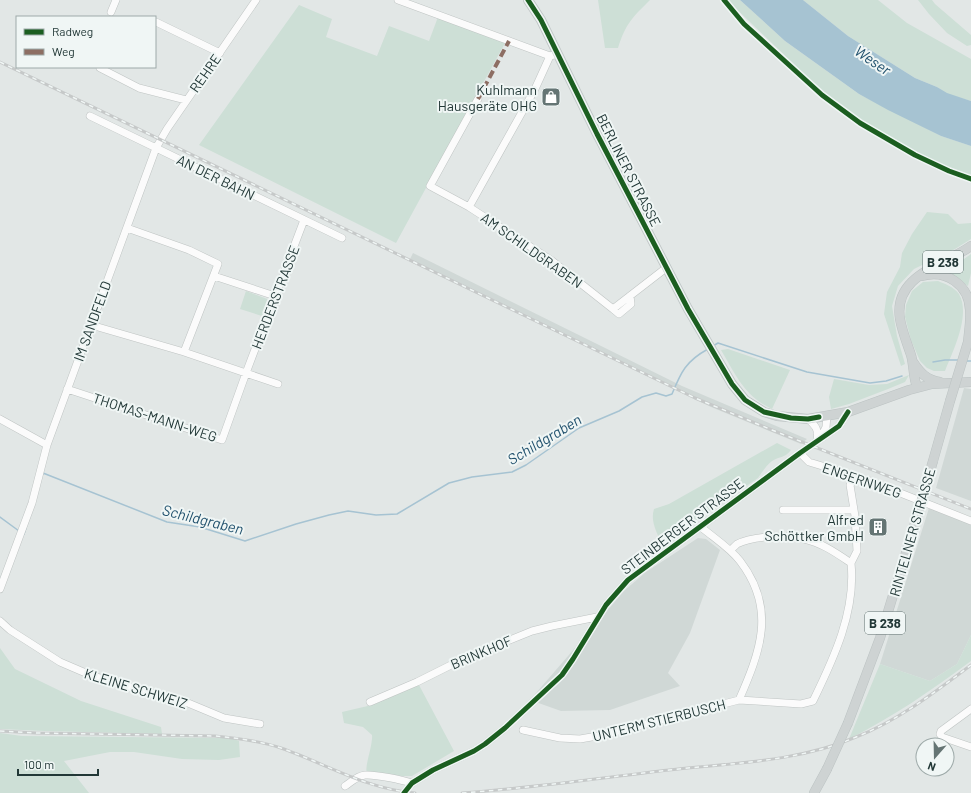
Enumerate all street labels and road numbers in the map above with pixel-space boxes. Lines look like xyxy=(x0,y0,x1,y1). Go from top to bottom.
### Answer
street label: REHRE xyxy=(186,50,224,96)
street label: BERLINER STRASSE xyxy=(593,111,665,229)
street label: AN DER BAHN xyxy=(174,151,258,203)
street label: AM SCHILDGRABEN xyxy=(478,209,586,291)
street label: HERDERSTRASSE xyxy=(247,243,303,351)
road number: B 238 xyxy=(923,251,963,273)
street label: IM SANDFELD xyxy=(70,279,114,363)
street label: THOMAS-MANN-WEG xyxy=(91,389,219,445)
street label: ENGERNWEG xyxy=(820,459,904,501)
street label: RINTELNER STRASSE xyxy=(886,466,938,598)
street label: STEINBERGER STRASSE xyxy=(617,474,747,578)
road number: B 238 xyxy=(865,612,905,634)
street label: BRINKHOF xyxy=(448,631,514,672)
street label: KLEINE SCHWEIZ xyxy=(82,664,190,712)
street label: UNTERM STIERBUSCH xyxy=(591,695,727,745)

